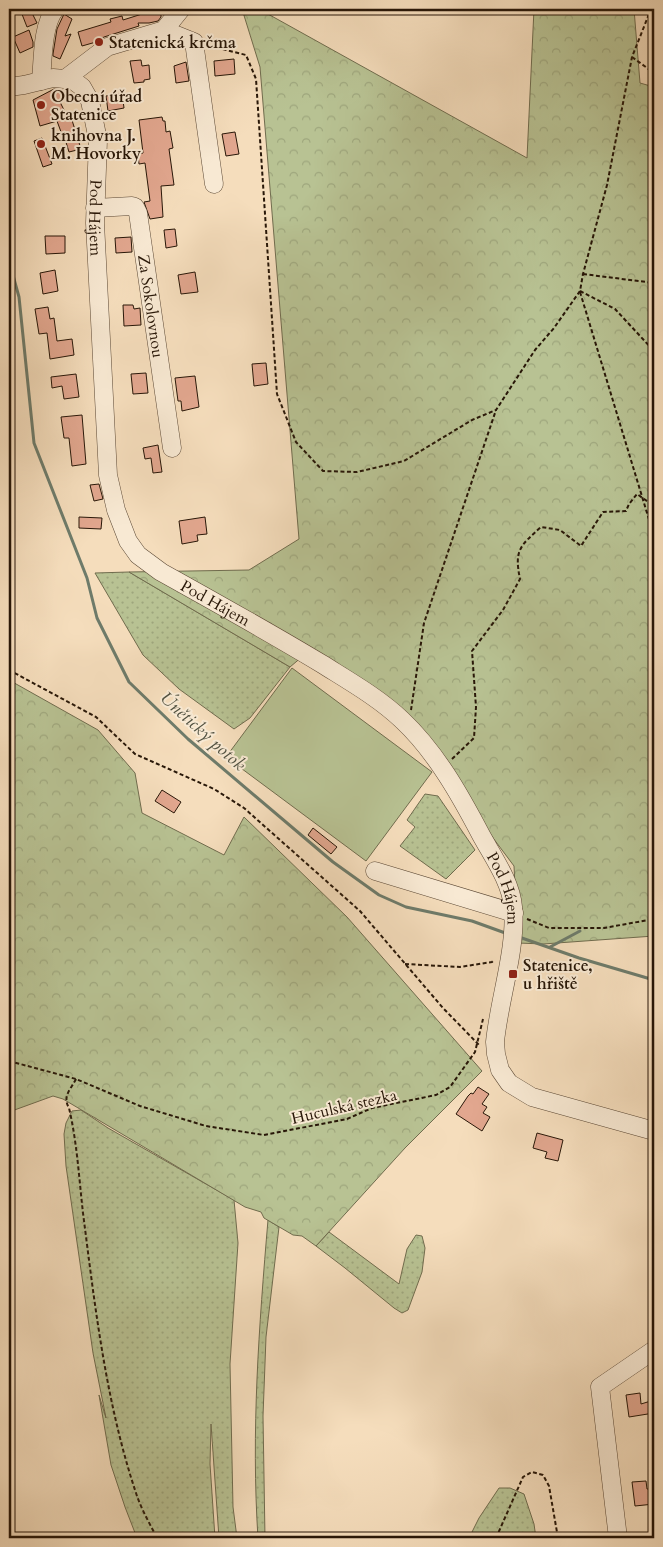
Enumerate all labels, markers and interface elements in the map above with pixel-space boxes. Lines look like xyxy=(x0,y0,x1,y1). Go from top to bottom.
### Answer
place label: Statenická krčma xyxy=(109,32,236,54)
marker: Statenická krčma xyxy=(93,36,105,48)
place label: Obecní úřad Statenice xyxy=(51,86,142,126)
marker: Obecní úřad Statenice xyxy=(35,99,47,111)
place label: knihovna J. M. Hovorky xyxy=(51,125,141,165)
marker: knihovna J. M. Hovorky xyxy=(35,138,47,150)
street label: Pod Hájem xyxy=(83,179,107,257)
street label: Za Sokolovnou xyxy=(132,253,169,359)
street label: Pod Hájem xyxy=(176,575,254,632)
water label: Únětický potok xyxy=(154,686,251,777)
street label: Pod Hájem xyxy=(481,848,524,925)
place label: Statenice, u hřiště xyxy=(523,955,593,995)
marker: Statenice, u hřiště xyxy=(507,968,519,980)
street label: Huculská stezka xyxy=(289,1084,399,1130)

